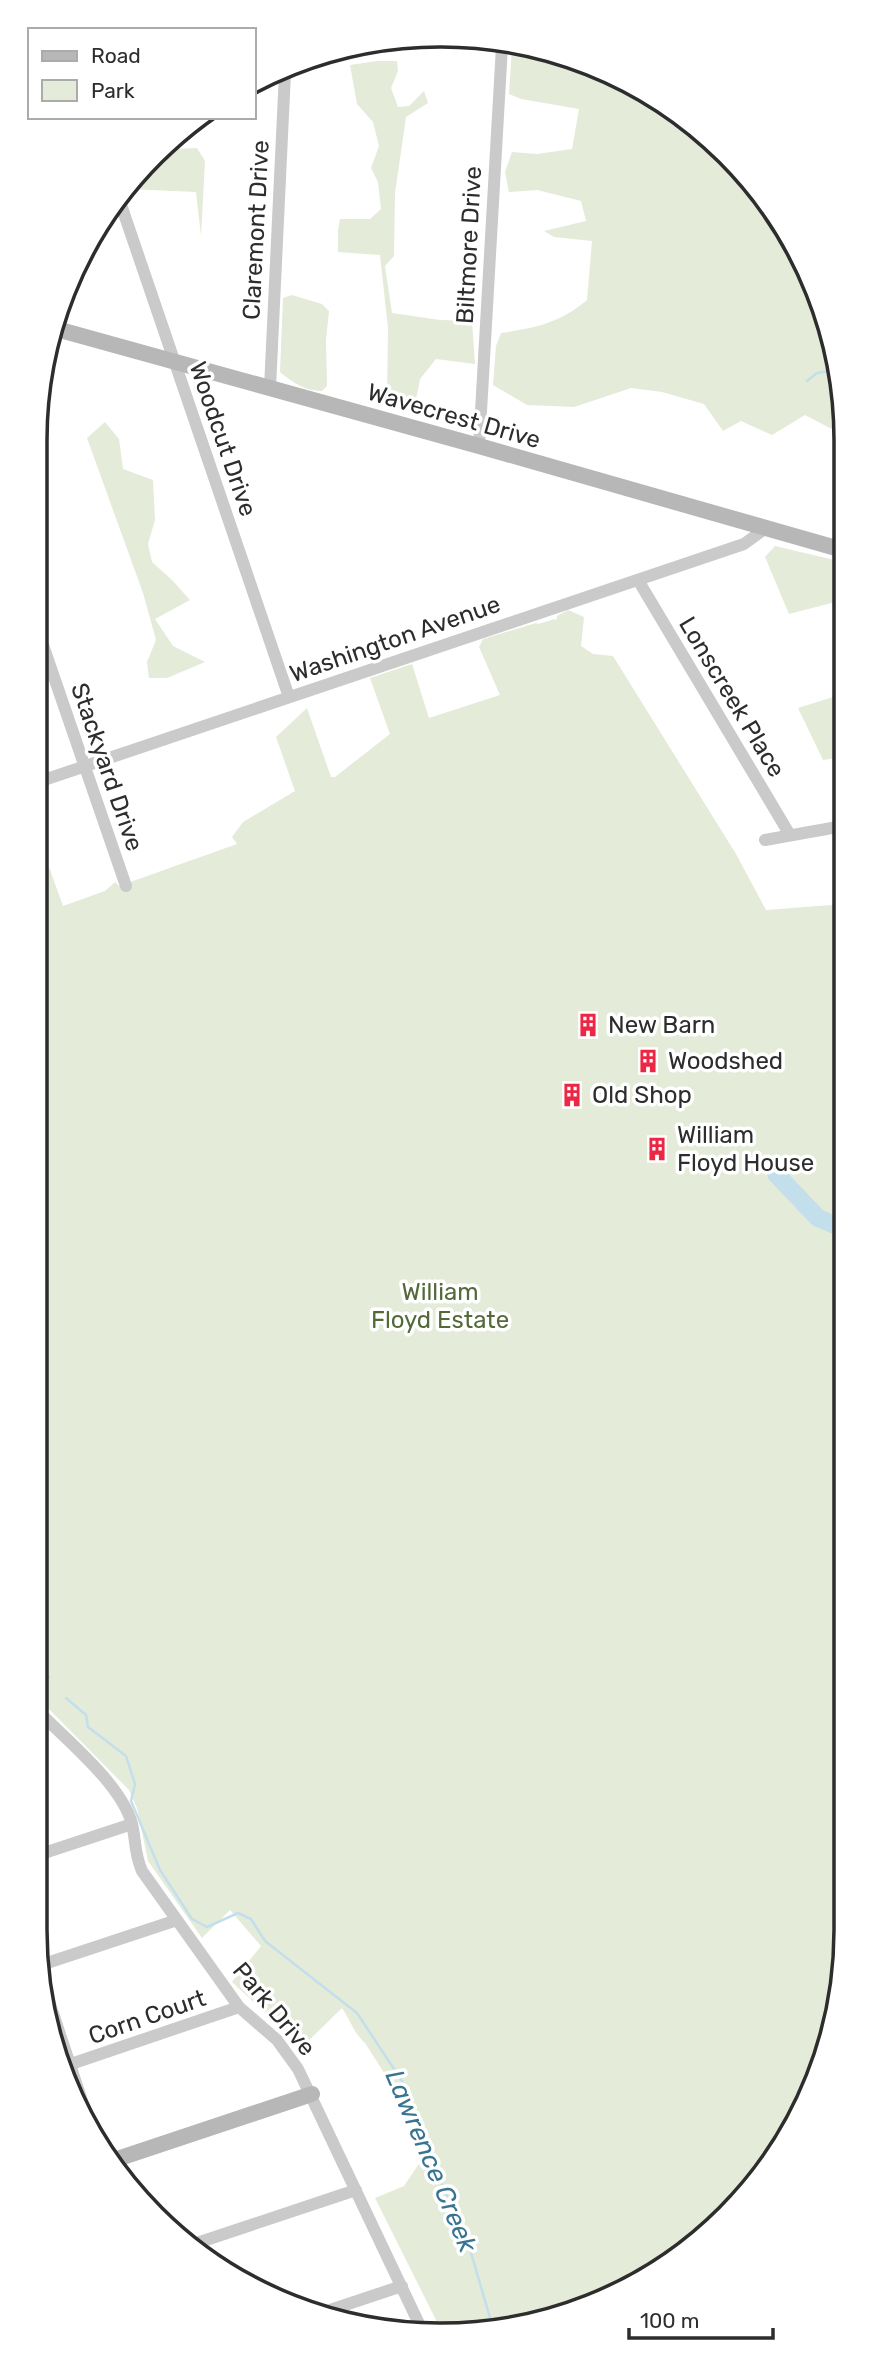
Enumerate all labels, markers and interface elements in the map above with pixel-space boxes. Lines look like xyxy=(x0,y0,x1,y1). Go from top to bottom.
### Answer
legend xyxy=(28,28,256,119)
text: Road xyxy=(91,43,141,68)
text: Park xyxy=(91,78,135,103)
street label: Claremont Drive xyxy=(237,139,275,321)
street label: Biltmore Drive xyxy=(451,165,487,325)
street label: Woodcut Drive xyxy=(184,358,262,520)
street label: Wavecrest Drive xyxy=(364,378,544,454)
street label: Washington Avenue xyxy=(286,590,504,688)
street label: Lonscreek Place xyxy=(673,612,791,782)
street label: Stackyard Drive xyxy=(65,679,149,855)
building icon: New Barn xyxy=(574,1011,602,1039)
place label: New Barn xyxy=(608,1011,715,1039)
building icon: Woodshed xyxy=(634,1047,662,1075)
place label: Woodshed xyxy=(668,1047,783,1075)
building icon: Old Shop xyxy=(558,1081,586,1109)
place label: Old Shop xyxy=(592,1081,692,1109)
place label: William Floyd House xyxy=(677,1121,814,1177)
building icon: William Floyd House xyxy=(643,1135,671,1163)
park label: William Floyd Estate xyxy=(371,1278,509,1334)
street label: Park Drive xyxy=(227,1957,321,2061)
street label: Corn Court xyxy=(85,1984,209,2050)
water label: Lawrence Creek xyxy=(379,2065,484,2257)
scale bar xyxy=(629,2296,772,2340)
text: 100 m xyxy=(640,2308,699,2333)

